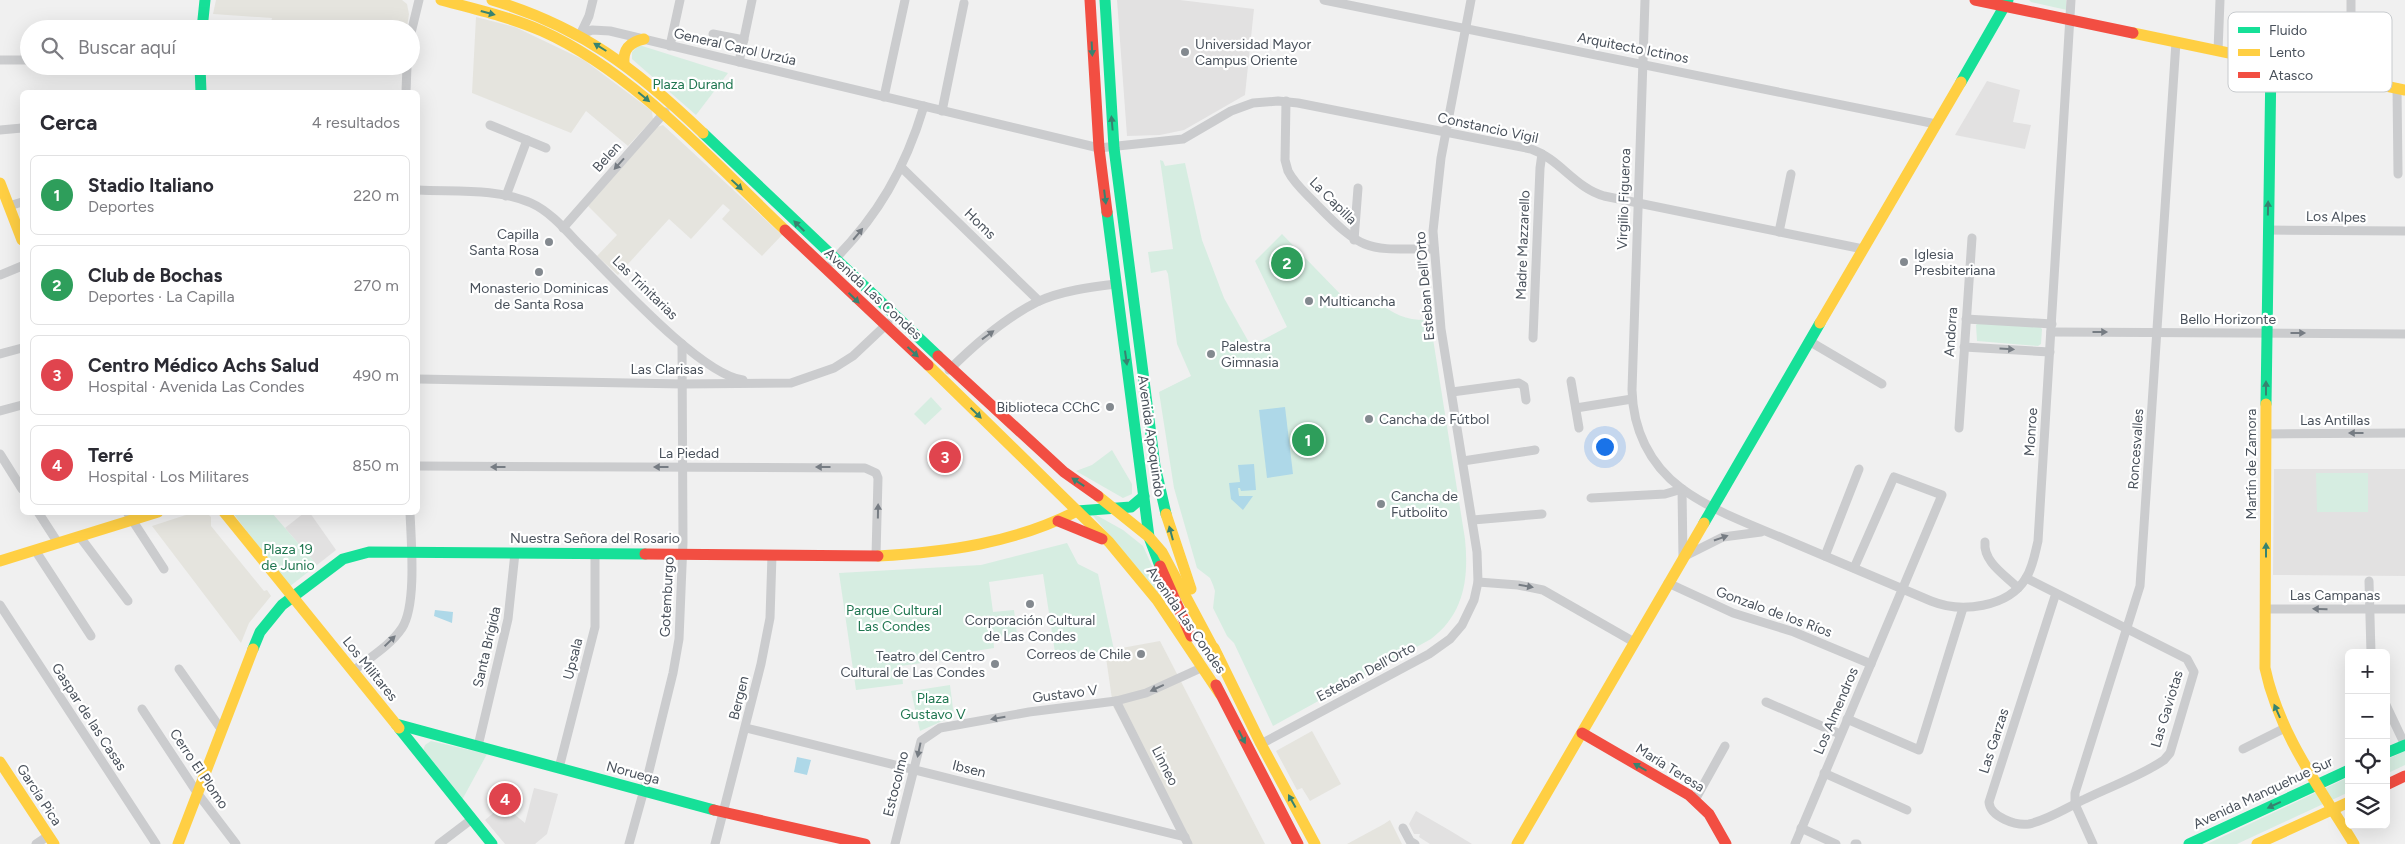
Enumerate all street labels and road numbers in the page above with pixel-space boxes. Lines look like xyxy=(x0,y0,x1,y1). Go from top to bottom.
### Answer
street label: General Carol Urzúa xyxy=(672,25,798,69)
street label: Arquitecto Ictinos xyxy=(1576,29,1690,67)
street label: Constancio Vigil xyxy=(1436,109,1540,147)
street label: Belen xyxy=(589,138,625,176)
street label: Virgilio Figueroa xyxy=(1614,148,1634,250)
street label: La Capilla xyxy=(1306,174,1360,228)
street label: Madre Mazzarello xyxy=(1513,190,1533,300)
street label: Homs xyxy=(961,205,999,243)
street label: Los Alpes xyxy=(2306,208,2366,226)
street label: Esteban Dell'Orto xyxy=(1412,231,1438,341)
street label: Avenida Las Condes xyxy=(821,245,925,343)
street label: Las Trinitarias xyxy=(609,253,681,323)
street label: Andorra xyxy=(1941,306,1961,358)
street label: Bello Horizonte xyxy=(2180,311,2276,328)
street label: Las Clarisas xyxy=(631,361,703,378)
street label: Avenida Apoquindo xyxy=(1134,374,1168,498)
street label: Monroe xyxy=(2021,407,2041,457)
street label: Roncesvalles xyxy=(2125,408,2147,490)
street label: Martín de Zamora xyxy=(2243,409,2260,519)
street label: Las Antillas xyxy=(2300,412,2370,429)
street label: La Piedad xyxy=(659,445,719,462)
street label: Nuestra Señora del Rosario xyxy=(510,530,680,547)
street label: Gotemburgo xyxy=(656,556,678,638)
street label: Avenida Las Condes xyxy=(1143,563,1229,677)
street label: Gonzalo de los Ríos xyxy=(1714,583,1834,641)
street label: Las Campanas xyxy=(2290,587,2380,604)
street label: Santa Brígida xyxy=(469,605,505,689)
street label: Los Militares xyxy=(339,633,401,705)
street label: Upsala xyxy=(560,637,586,681)
street label: Esteban Dell'Orto xyxy=(1314,639,1418,705)
street label: Gaspar de las Casas xyxy=(48,660,130,774)
street label: Los Almendros xyxy=(1810,665,1862,757)
street label: Las Gaviotas xyxy=(2147,668,2187,750)
street label: Bergen xyxy=(725,674,753,722)
street label: Gustavo V xyxy=(1031,682,1099,706)
street label: Las Garzas xyxy=(1975,706,2013,776)
street label: Cerro El Plomo xyxy=(166,726,232,812)
street label: María Teresa xyxy=(1632,740,1708,796)
street label: Linneo xyxy=(1148,743,1182,789)
street label: Estocolmo xyxy=(880,749,912,819)
street label: Avenida Manquehue Sur xyxy=(2190,753,2336,833)
street label: Ibsen xyxy=(950,757,988,781)
street label: Noruega xyxy=(604,758,662,788)
street label: García Pica xyxy=(13,761,65,829)

